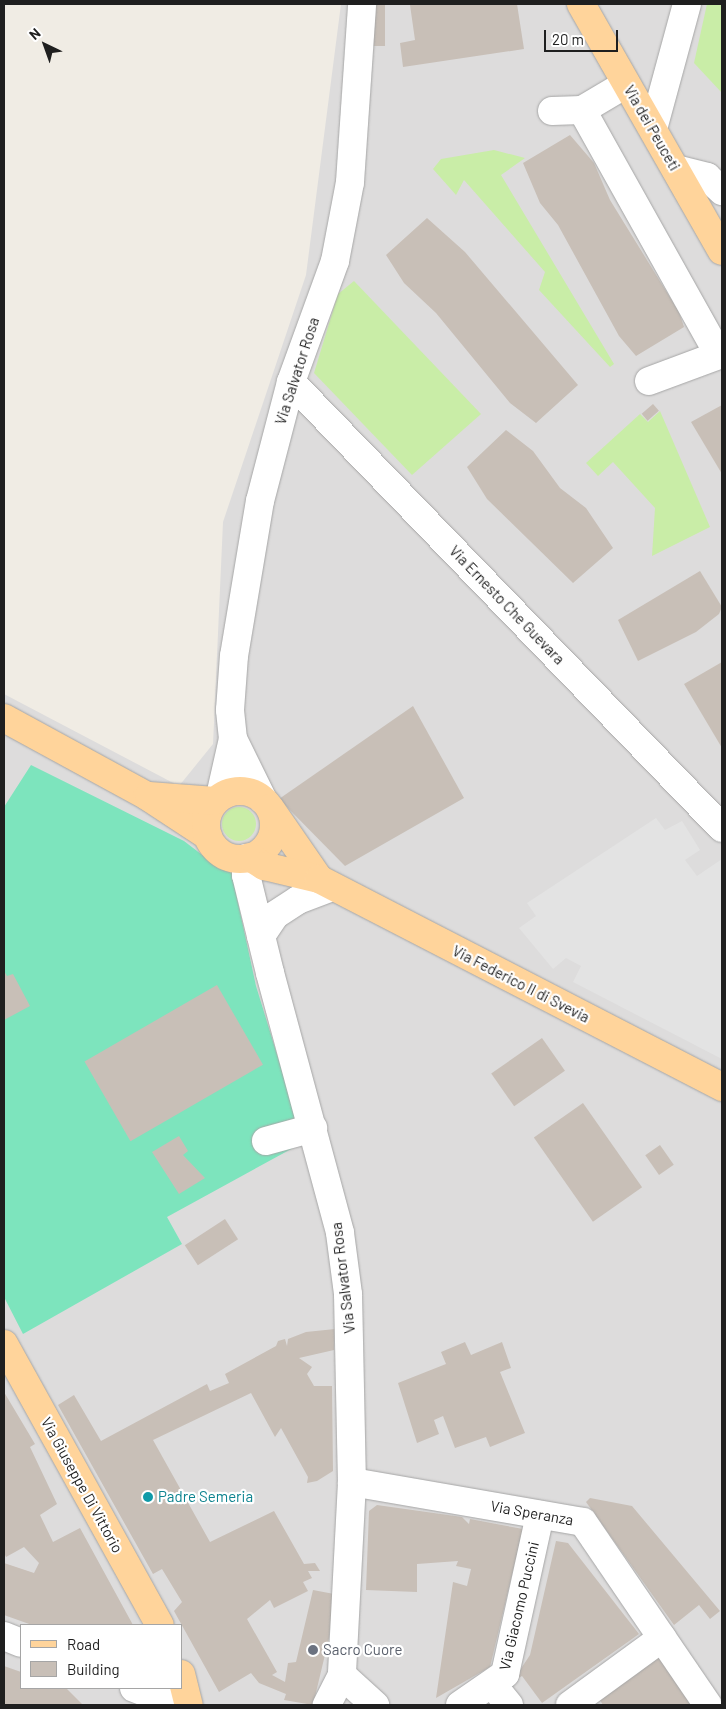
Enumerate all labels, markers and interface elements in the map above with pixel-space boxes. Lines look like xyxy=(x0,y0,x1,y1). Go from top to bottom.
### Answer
north arrow xyxy=(20,20,70,70)
scale bar xyxy=(546,20,620,52)
text: N xyxy=(25,24,44,43)
text: 20 m xyxy=(552,30,584,48)
street label: Via dei Peuceti xyxy=(620,82,684,174)
street label: Via Salvator Rosa xyxy=(271,315,323,427)
street label: Via Ernesto Che Guevara xyxy=(446,542,568,668)
street label: Via Federico II di Svevia xyxy=(449,942,593,1026)
street label: Via Salvator Rosa xyxy=(327,1221,359,1335)
street label: Via Giuseppe Di Vittorio xyxy=(37,1414,127,1556)
place label: Padre Semeria xyxy=(158,1488,253,1506)
marker: Padre Semeria xyxy=(142,1491,154,1503)
street label: Via Speranza xyxy=(489,1497,575,1529)
street label: Via Giacomo Puccini xyxy=(495,1540,543,1672)
legend xyxy=(20,1624,182,1689)
text: Road xyxy=(67,1635,100,1653)
place label: Sacro Cuore xyxy=(323,1641,402,1659)
marker: Sacro Cuore xyxy=(307,1644,319,1656)
text: Building xyxy=(67,1660,120,1678)

